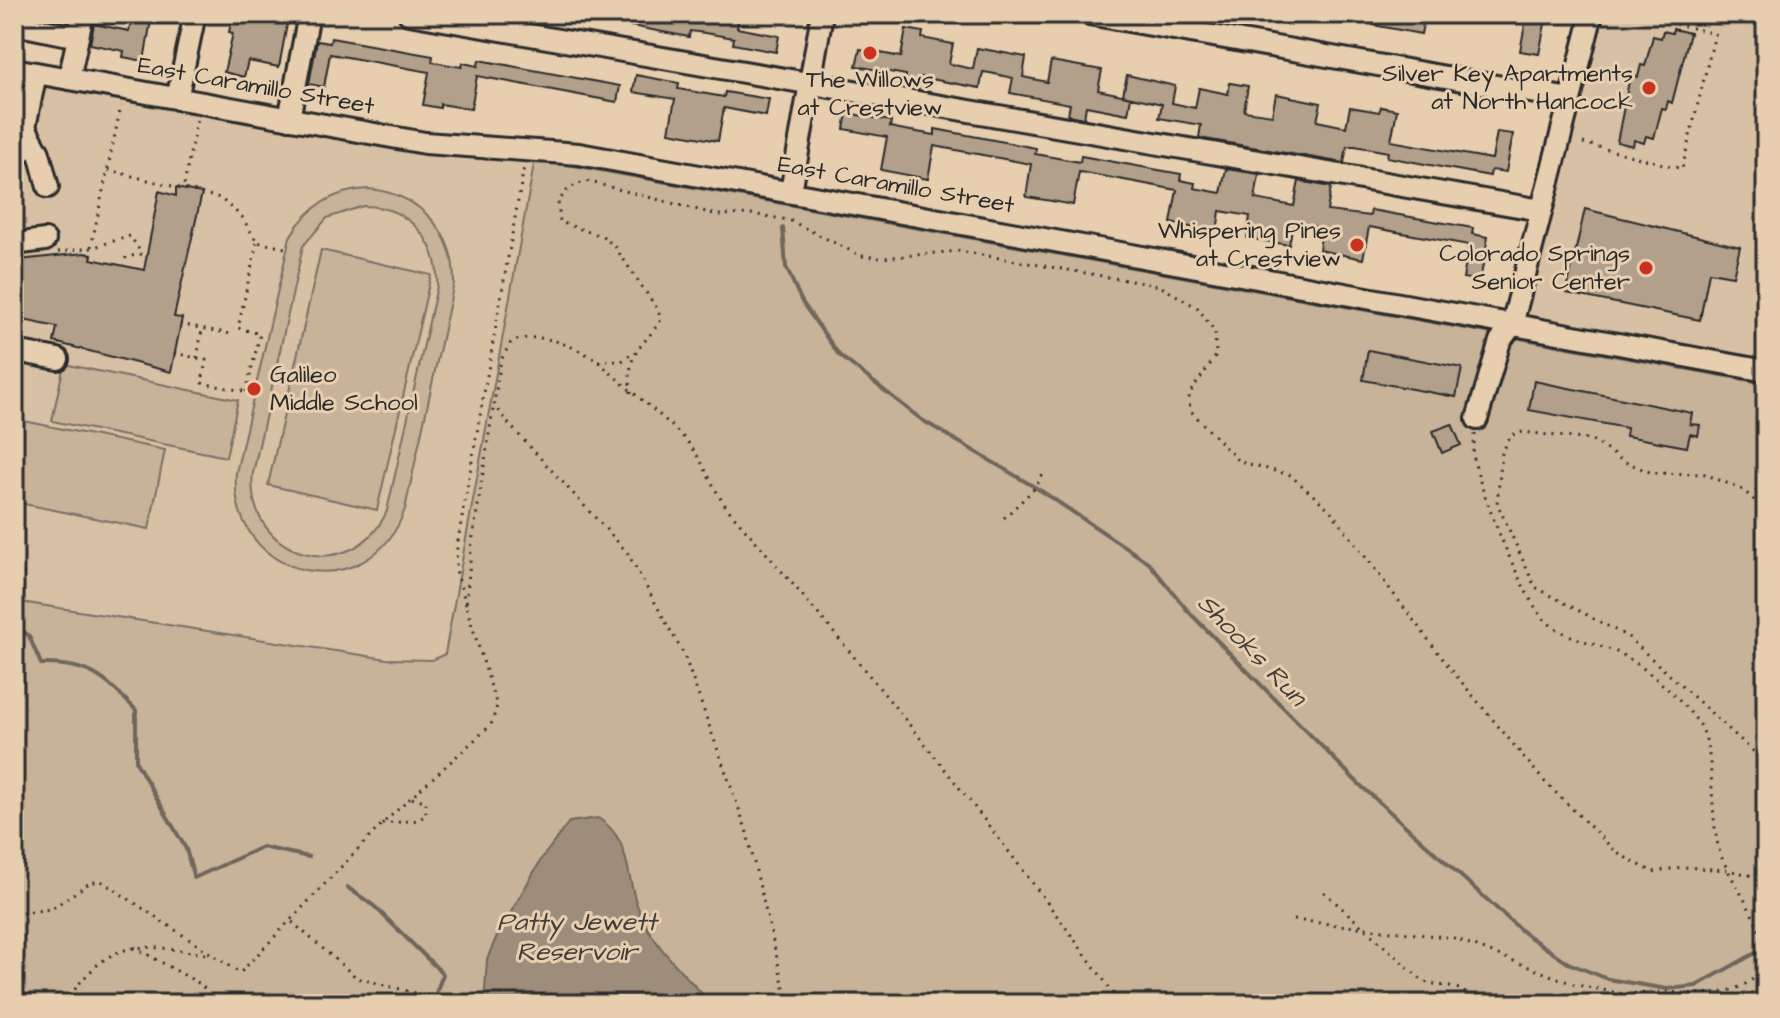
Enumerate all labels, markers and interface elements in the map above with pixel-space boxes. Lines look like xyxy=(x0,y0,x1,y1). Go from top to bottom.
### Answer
marker: The Willows at Crestview xyxy=(861,44,879,62)
street label: East Caramillo Street xyxy=(135,48,377,124)
place label: Silver Key Apartments at North Hancock xyxy=(1382,57,1633,119)
place label: The Willows at Crestview xyxy=(798,63,942,125)
marker: Silver Key Apartments at North Hancock xyxy=(1640,79,1658,97)
street label: East Caramillo Street xyxy=(775,147,1017,223)
place label: Whispering Pines at Crestview xyxy=(1158,214,1341,276)
marker: Whispering Pines at Crestview xyxy=(1348,236,1366,254)
place label: Colorado Springs Senior Center xyxy=(1439,237,1630,299)
marker: Colorado Springs Senior Center xyxy=(1637,259,1655,277)
place label: Galileo Middle School xyxy=(270,358,418,420)
marker: Galileo Middle School xyxy=(245,380,263,398)
water label: Shooks Run xyxy=(1189,586,1316,715)
water label: Patty Jewett Reservoir xyxy=(497,904,659,970)

